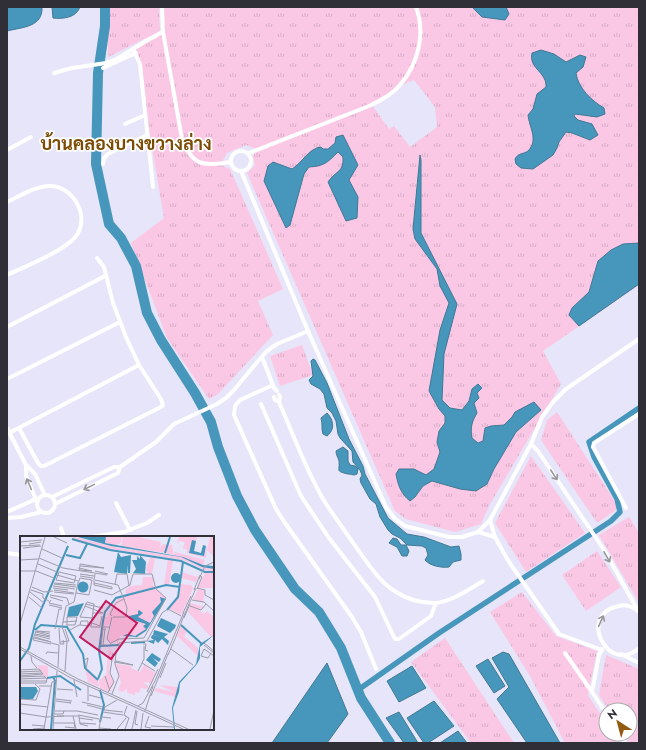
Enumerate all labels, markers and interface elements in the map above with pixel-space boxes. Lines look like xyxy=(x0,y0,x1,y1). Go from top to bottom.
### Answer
district label: บ้านคลองบางขวางล่าง xyxy=(40,131,212,157)
one-way arrow xyxy=(550,469,558,480)
one-way arrow xyxy=(25,478,32,490)
one-way arrow xyxy=(84,484,96,491)
inset map xyxy=(20,536,214,730)
one-way arrow xyxy=(604,551,612,563)
one-way arrow xyxy=(598,615,605,627)
north arrow xyxy=(598,702,638,742)
text: N xyxy=(604,705,620,723)

